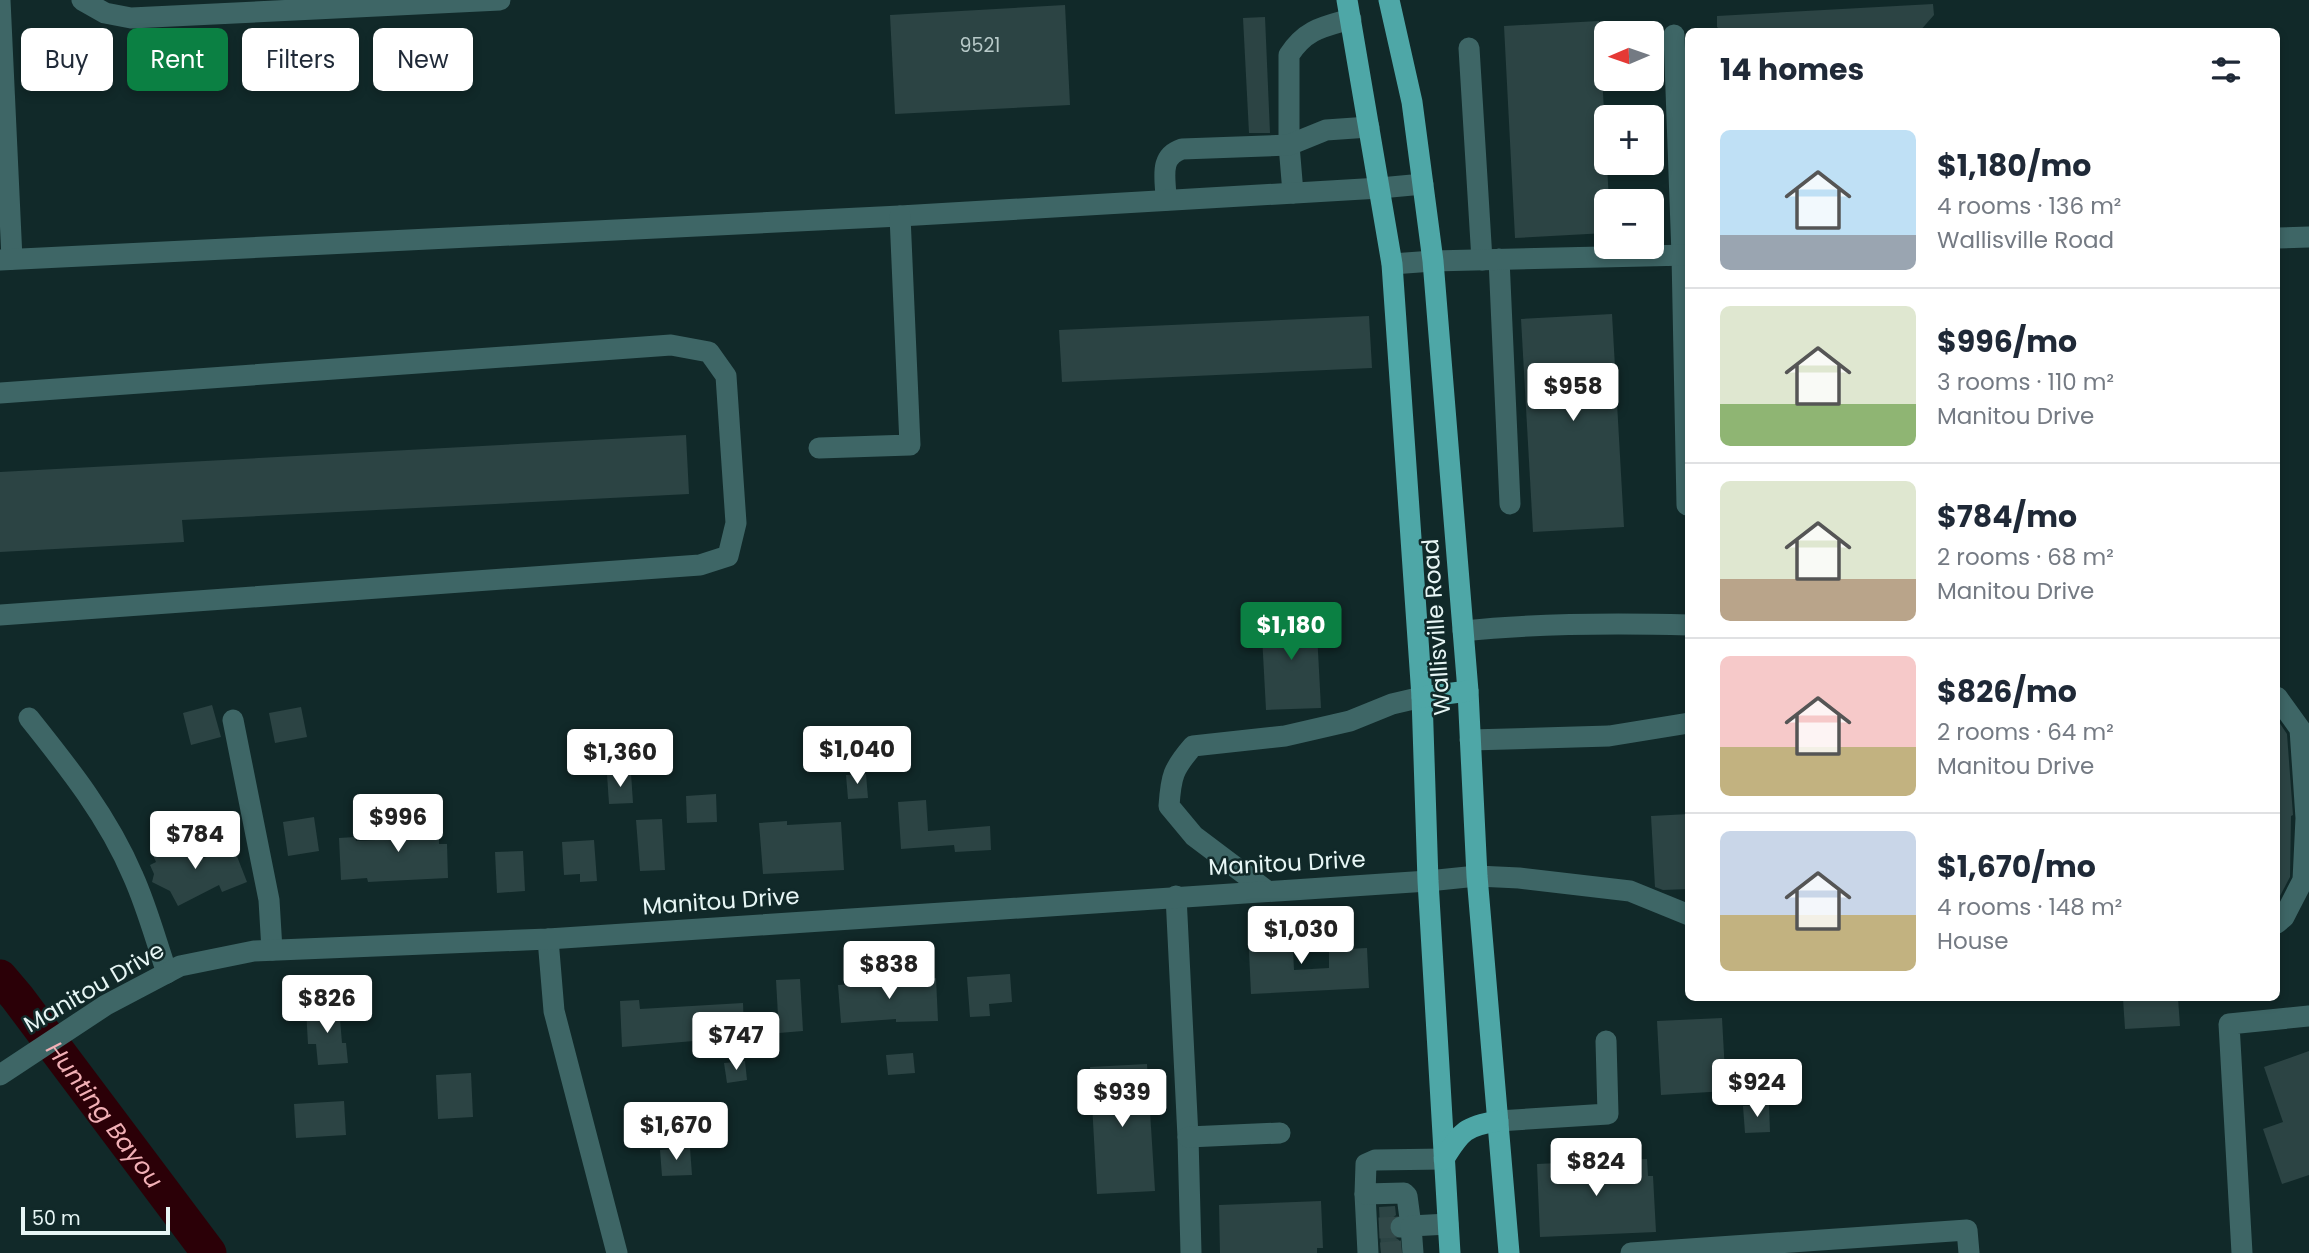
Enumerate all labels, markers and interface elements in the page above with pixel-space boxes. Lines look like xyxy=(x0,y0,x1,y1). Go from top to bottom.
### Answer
north arrow xyxy=(1594,21,1664,91)
map controls xyxy=(1594,21,1664,259)
chip: Buy xyxy=(21,28,113,91)
chip: Rent xyxy=(127,28,228,91)
chip: Filters xyxy=(242,28,359,91)
chip: New xyxy=(373,28,473,91)
house number: 9521 xyxy=(960,32,1000,59)
text: 14 homes xyxy=(1720,48,1864,91)
icon: filters xyxy=(2207,51,2245,89)
button: + xyxy=(1594,105,1664,175)
text: $1,180/mo xyxy=(1937,144,2091,187)
icon: home xyxy=(1776,158,1860,242)
button: − xyxy=(1594,189,1664,259)
text: 4 rooms · 136 m² xyxy=(1937,190,2121,222)
text: Wallisville Road xyxy=(1937,224,2114,256)
text: $996/mo xyxy=(1937,320,2077,363)
icon: home xyxy=(1776,334,1860,418)
pin: $958 xyxy=(1532,364,1614,423)
text: 3 rooms · 110 m² xyxy=(1937,366,2114,398)
text: $958 xyxy=(1543,370,1603,402)
text: Manitou Drive xyxy=(1937,400,2094,432)
text: $784/mo xyxy=(1937,495,2077,538)
icon: home xyxy=(1776,509,1860,593)
street label: Wallisville Road xyxy=(1414,538,1458,716)
text: 2 rooms · 68 m² xyxy=(1937,541,2114,573)
text: Manitou Drive xyxy=(1937,575,2094,607)
pin: $1,180 xyxy=(1234,602,1348,662)
text: $1,180 xyxy=(1257,609,1325,641)
text: $826/mo xyxy=(1937,670,2077,713)
icon: home xyxy=(1776,684,1860,768)
text: 2 rooms · 64 m² xyxy=(1937,716,2114,748)
pin: $1,040 xyxy=(800,726,914,786)
pin: $1,360 xyxy=(563,730,677,789)
text: $1,040 xyxy=(819,733,895,765)
text: $1,360 xyxy=(583,736,657,768)
text: Manitou Drive xyxy=(1937,750,2094,782)
pin: $996 xyxy=(357,794,439,854)
text: $996 xyxy=(369,801,427,833)
pin: $784 xyxy=(154,812,236,871)
text: $784 xyxy=(166,818,224,850)
street label: Manitou Drive xyxy=(1208,843,1366,883)
text: $1,670/mo xyxy=(1937,845,2096,888)
icon: home xyxy=(1776,859,1860,943)
street label: Manitou Drive xyxy=(641,880,801,922)
text: 4 rooms · 148 m² xyxy=(1937,891,2122,923)
pin: $1,030 xyxy=(1244,906,1358,966)
text: $1,030 xyxy=(1264,913,1338,945)
text: House xyxy=(1937,925,2009,957)
street label: Manitou Drive xyxy=(18,934,170,1040)
pin: $838 xyxy=(848,942,930,1001)
text: $838 xyxy=(860,948,918,980)
pin: $826 xyxy=(286,976,368,1035)
text: $826 xyxy=(298,982,356,1014)
pin: $747 xyxy=(695,1012,777,1072)
text: $747 xyxy=(708,1019,764,1051)
water label: Hunting Bayou xyxy=(39,1034,171,1195)
pin: $924 xyxy=(1716,1060,1798,1119)
text: $924 xyxy=(1728,1066,1786,1098)
pin: $939 xyxy=(1081,1070,1163,1129)
text: $939 xyxy=(1093,1076,1151,1108)
pin: $1,670 xyxy=(619,1102,733,1162)
text: $1,670 xyxy=(640,1109,712,1141)
pin: $824 xyxy=(1555,1138,1637,1198)
text: $824 xyxy=(1567,1145,1625,1177)
scale bar xyxy=(21,1204,170,1236)
text: 50 m xyxy=(32,1205,81,1232)

